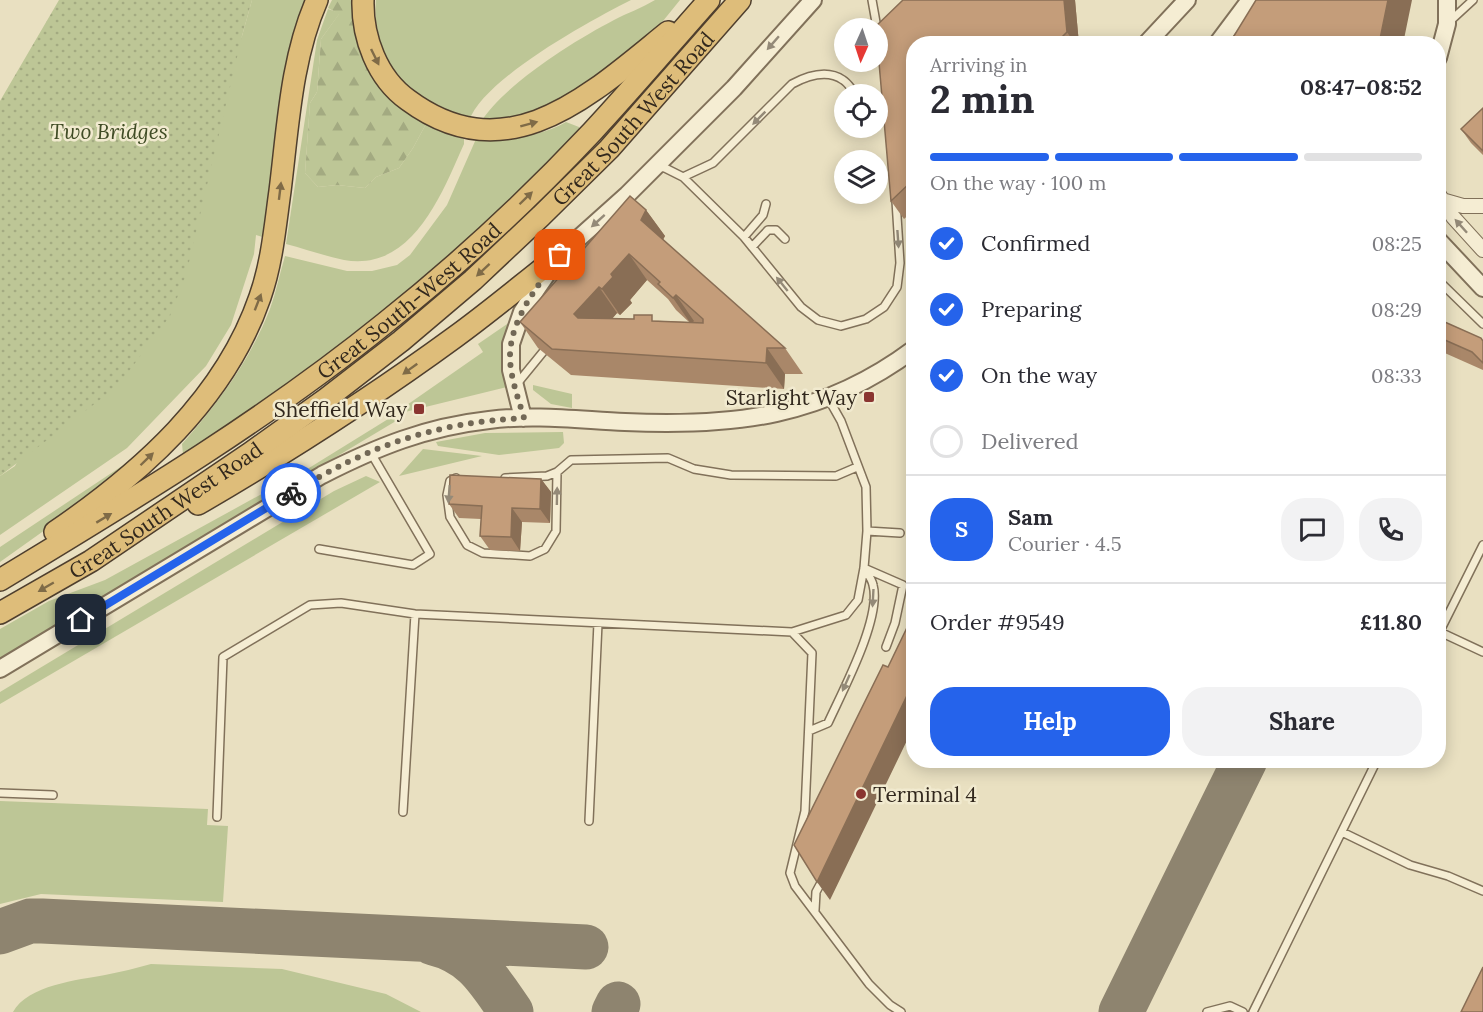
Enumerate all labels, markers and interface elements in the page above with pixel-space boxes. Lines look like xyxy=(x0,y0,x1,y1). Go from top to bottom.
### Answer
north arrow xyxy=(834,18,888,72)
map controls xyxy=(834,18,888,204)
street label: Great South West Road xyxy=(546,26,720,211)
one-way arrow xyxy=(767,35,780,51)
one-way arrow xyxy=(370,48,379,65)
text: Arriving in xyxy=(930,52,1027,77)
text: 08:47–08:52 xyxy=(1300,73,1422,101)
text: 2 min xyxy=(930,74,1035,124)
button: locate xyxy=(834,84,888,138)
one-way arrow xyxy=(752,110,766,124)
park label: Two Bridges xyxy=(50,118,168,145)
one-way arrow xyxy=(520,118,538,128)
button: layers xyxy=(834,150,888,204)
text: On the way · 100 m xyxy=(930,170,1106,195)
one-way arrow xyxy=(275,181,285,200)
one-way arrow xyxy=(519,191,533,205)
one-way arrow xyxy=(591,214,606,227)
street label: Great South-West Road xyxy=(311,216,507,385)
one-way arrow xyxy=(1455,219,1468,234)
icon: check xyxy=(930,227,963,260)
pin xyxy=(534,229,585,280)
one-way arrow xyxy=(894,229,903,248)
text: Confirmed xyxy=(981,229,1090,257)
text: 08:25 xyxy=(1372,231,1422,256)
icon: bag xyxy=(543,238,576,271)
one-way arrow xyxy=(476,263,490,277)
one-way arrow xyxy=(776,277,789,292)
one-way arrow xyxy=(254,292,264,310)
icon: check xyxy=(930,293,963,326)
text: Preparing xyxy=(981,295,1081,323)
text: 08:29 xyxy=(1371,297,1422,322)
icon: check xyxy=(930,359,963,392)
text: On the way xyxy=(981,361,1097,389)
one-way arrow xyxy=(402,363,417,375)
text: 08:33 xyxy=(1371,363,1422,388)
place label: Starlight Way xyxy=(726,384,857,411)
marker: Starlight Way xyxy=(862,390,876,404)
place label: Sheffield Way xyxy=(274,396,407,423)
marker: Sheffield Way xyxy=(412,402,426,416)
text: Delivered xyxy=(981,427,1079,455)
street label: Great South West Road xyxy=(64,435,267,584)
one-way arrow xyxy=(140,453,154,467)
courier xyxy=(261,463,321,523)
icon: bike xyxy=(275,477,308,510)
one-way arrow xyxy=(444,484,454,503)
one-way arrow xyxy=(552,486,562,505)
button: chat xyxy=(1281,498,1344,561)
button: phone xyxy=(1359,498,1422,561)
text: Sam xyxy=(1008,503,1053,531)
one-way arrow xyxy=(96,512,112,523)
text: S xyxy=(955,515,968,543)
text: Courier · 4.5 xyxy=(1008,531,1122,556)
one-way arrow xyxy=(37,582,54,592)
one-way arrow xyxy=(868,588,877,607)
pin xyxy=(55,594,106,645)
icon: home xyxy=(64,603,97,636)
text: Order #9549 xyxy=(930,608,1065,636)
text: £11.80 xyxy=(1360,608,1422,636)
one-way arrow xyxy=(842,674,851,691)
button: Help xyxy=(930,687,1170,756)
button: Share xyxy=(1182,687,1422,756)
place label: Terminal 4 xyxy=(873,781,977,808)
marker: Terminal 4 xyxy=(854,787,868,801)

